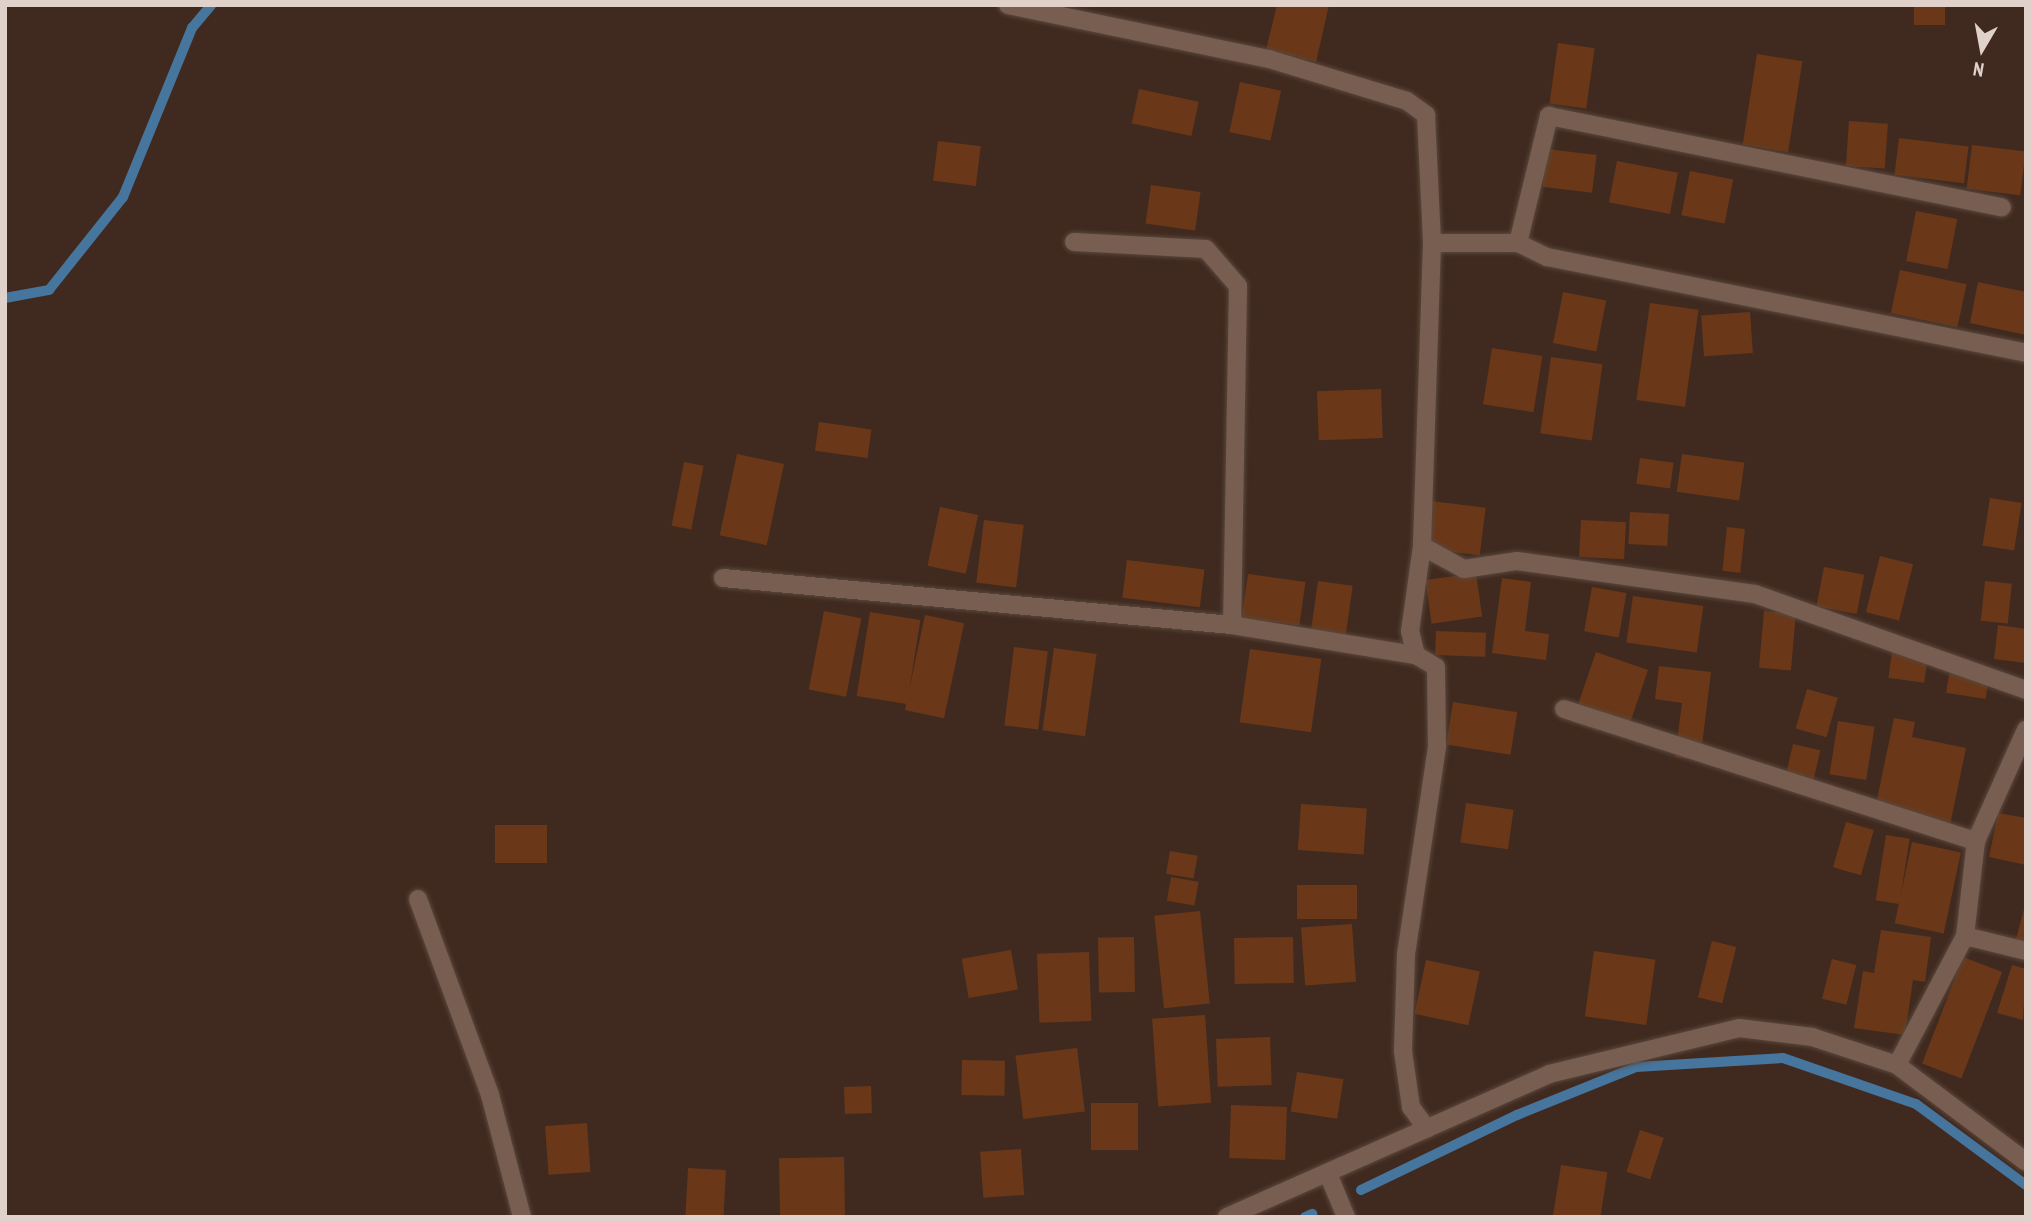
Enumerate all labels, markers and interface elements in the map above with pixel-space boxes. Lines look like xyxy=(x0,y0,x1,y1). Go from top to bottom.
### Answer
north arrow xyxy=(1947,14,2017,84)
text: N xyxy=(1971,57,1985,82)

